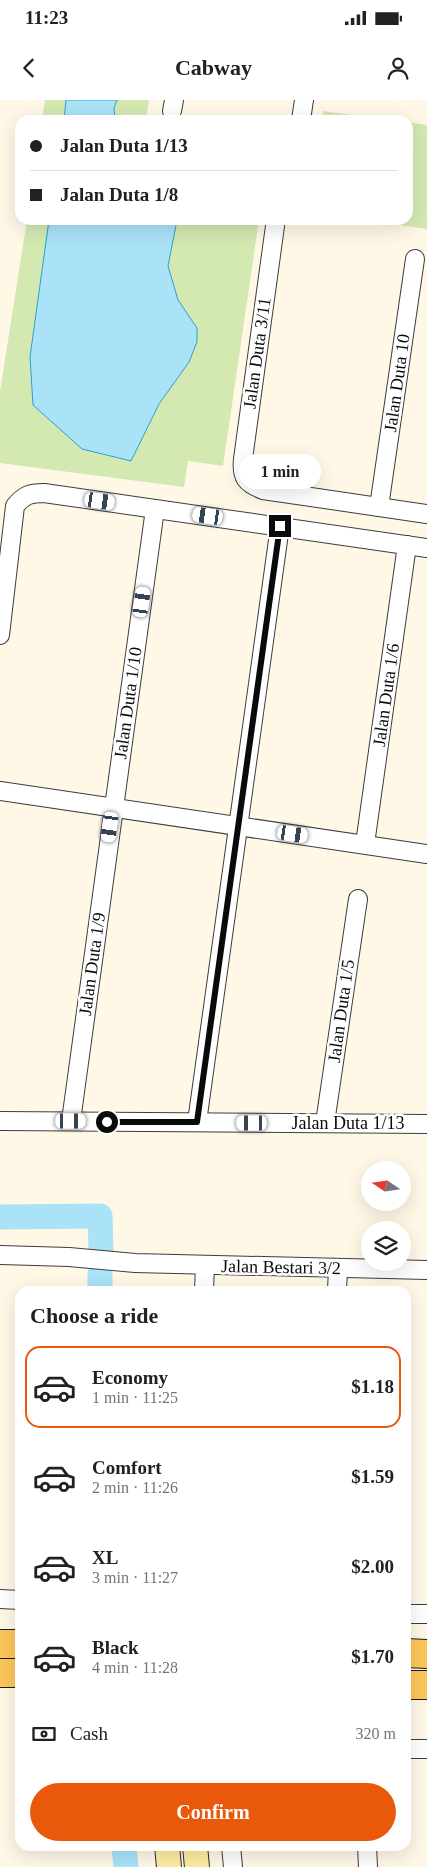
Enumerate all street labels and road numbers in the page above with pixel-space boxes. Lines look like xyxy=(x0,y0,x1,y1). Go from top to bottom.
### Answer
street label: Jalan Duta 3/11 xyxy=(239,296,275,410)
street label: Jalan Duta 10 xyxy=(380,333,414,433)
street label: Jalan Duta 1/6 xyxy=(369,642,403,748)
street label: Jalan Duta 1/10 xyxy=(110,646,146,760)
street label: Jalan Duta 1/9 xyxy=(75,911,109,1017)
street label: Jalan Duta 1/5 xyxy=(324,958,358,1064)
street label: Jalan Duta 1/13 xyxy=(292,1113,404,1133)
street label: Jalan Bestari 3/2 xyxy=(221,1256,341,1278)

